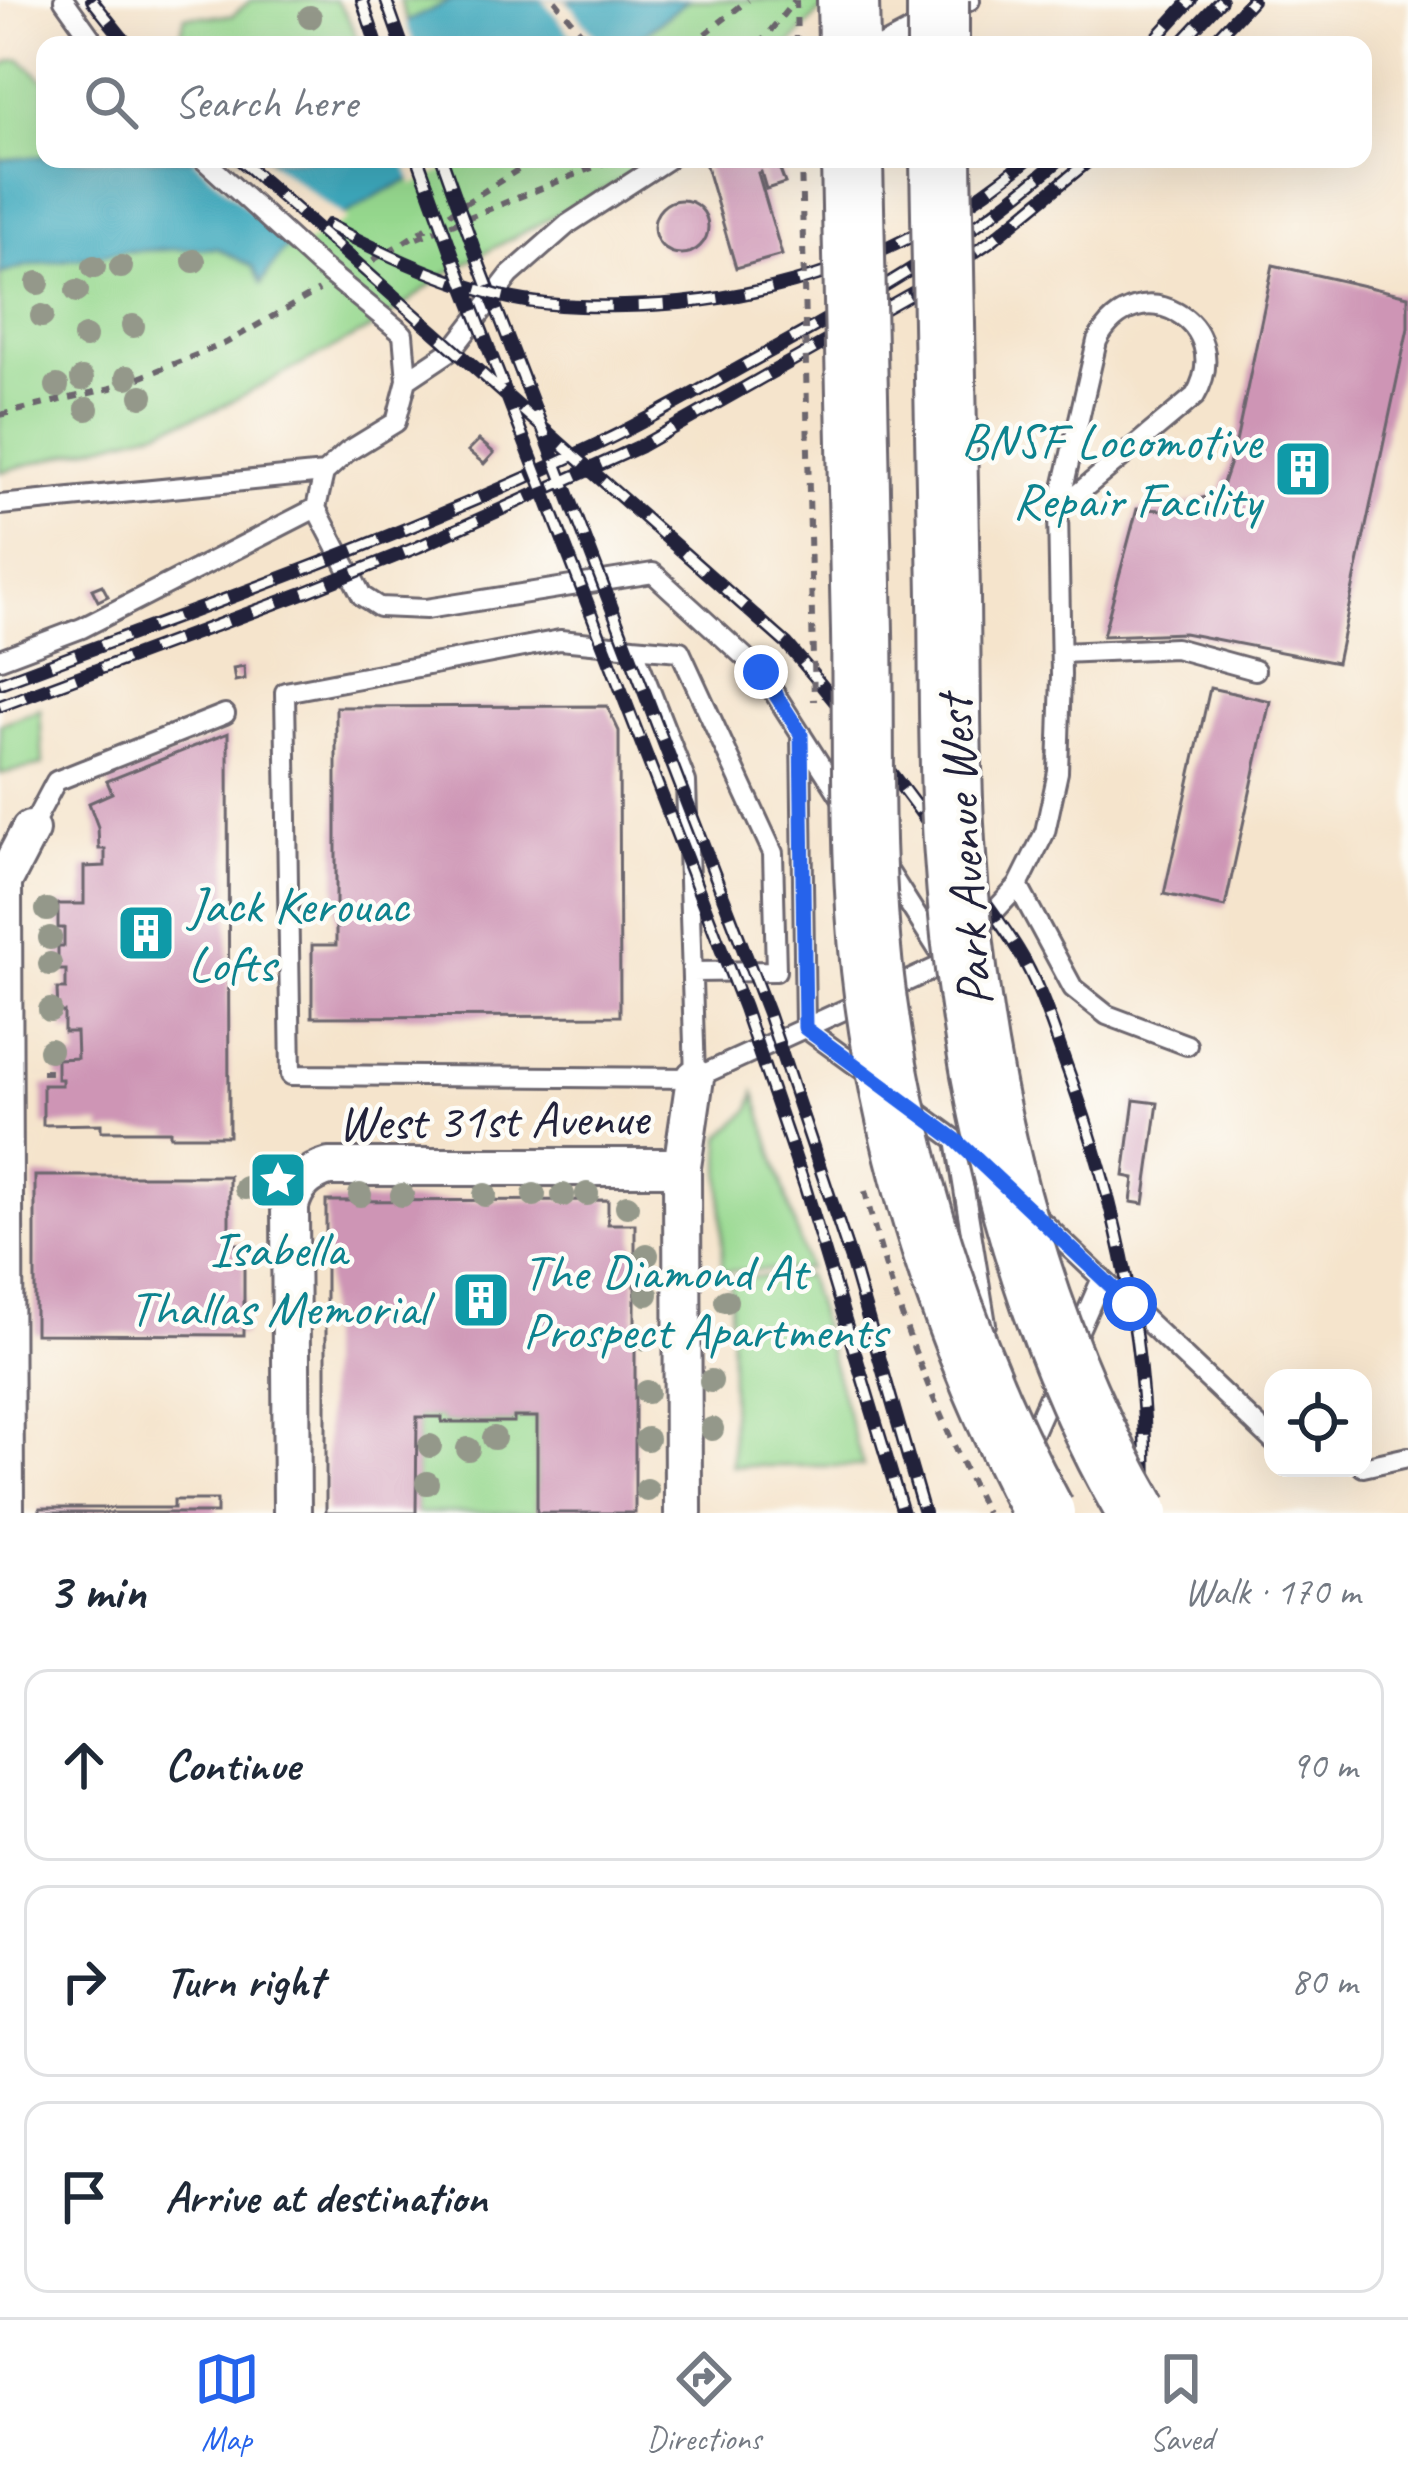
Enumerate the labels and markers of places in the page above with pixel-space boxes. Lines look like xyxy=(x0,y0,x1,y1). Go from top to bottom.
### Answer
place label: BNSF Locomotive Repair Facility xyxy=(961,409,1266,532)
building icon: BNSF Locomotive Repair Facility xyxy=(1272,438,1334,500)
place label: Jack Kerouac Lofts xyxy=(185,873,411,996)
building icon: Jack Kerouac Lofts xyxy=(115,902,177,964)
place icon: Isabella Thallas Memorial xyxy=(247,1149,309,1211)
place label: Isabella Thallas Memorial xyxy=(129,1217,435,1340)
place label: The Diamond At Prospect Apartments xyxy=(523,1240,892,1363)
building icon: The Diamond At Prospect Apartments xyxy=(450,1269,512,1331)

